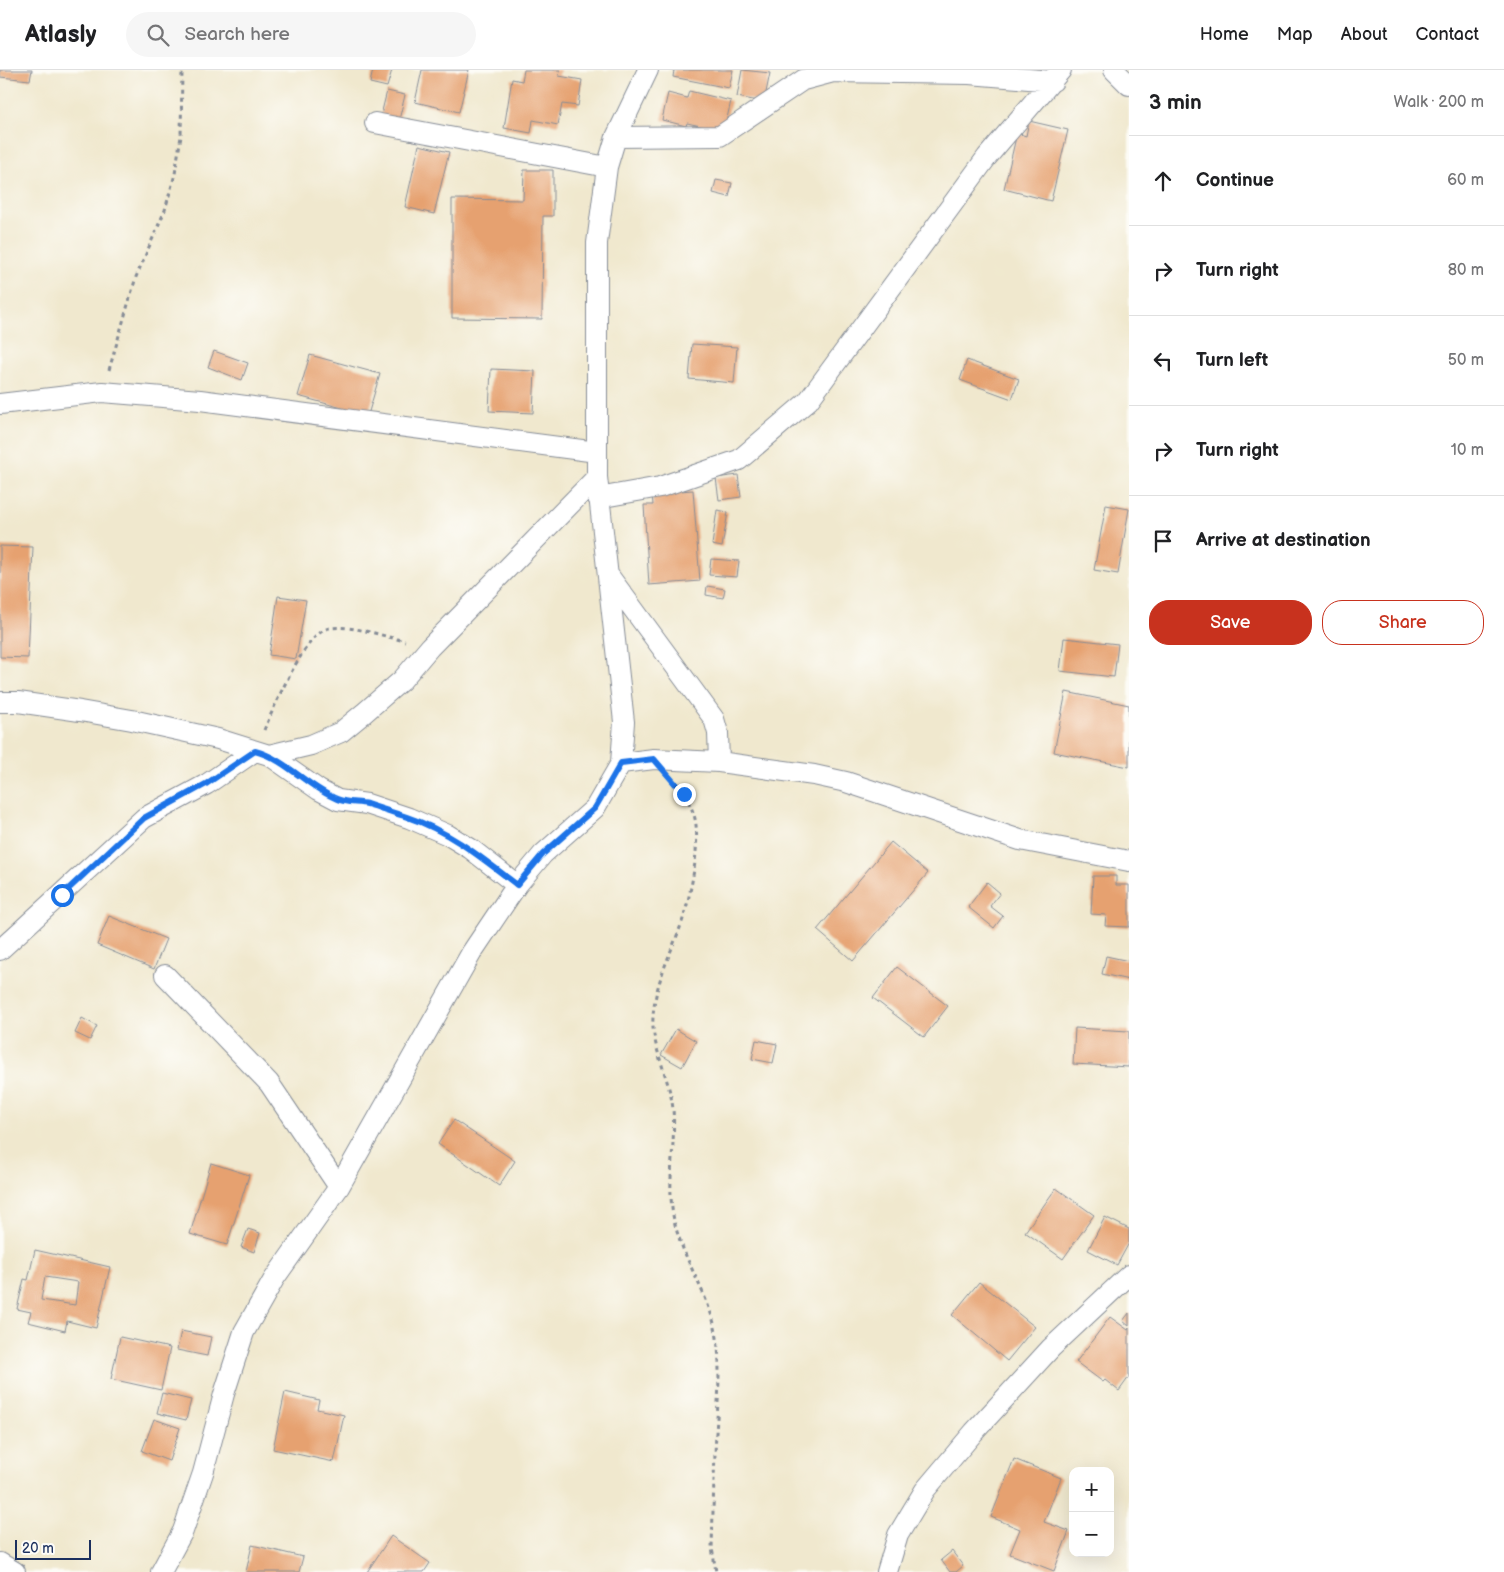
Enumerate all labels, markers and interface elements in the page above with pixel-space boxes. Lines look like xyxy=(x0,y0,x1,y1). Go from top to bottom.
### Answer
search box xyxy=(126,12,476,57)
text: Atlasly xyxy=(25,20,96,49)
icon: search xyxy=(144,21,172,49)
text: Search here xyxy=(184,23,290,46)
text: Home xyxy=(1200,24,1249,45)
text: Map xyxy=(1277,24,1313,45)
text: About xyxy=(1341,24,1388,45)
text: Contact xyxy=(1416,24,1479,45)
text: 3 min xyxy=(1149,90,1202,115)
text: Walk · 200 m xyxy=(1394,93,1484,112)
icon: ahead xyxy=(1149,167,1177,195)
text: Continue xyxy=(1196,169,1274,192)
text: 60 m xyxy=(1447,171,1484,190)
icon: right xyxy=(1149,257,1177,285)
text: Turn right xyxy=(1196,259,1279,282)
text: 80 m xyxy=(1448,261,1484,280)
icon: left xyxy=(1149,347,1177,375)
text: Turn left xyxy=(1196,349,1268,372)
text: 50 m xyxy=(1448,351,1484,370)
icon: right xyxy=(1149,437,1177,465)
text: Turn right xyxy=(1196,439,1279,462)
text: 10 m xyxy=(1451,441,1484,460)
icon: arrive xyxy=(1149,527,1177,555)
text: Arrive at destination xyxy=(1196,529,1371,552)
button: Save xyxy=(1149,600,1312,645)
button: Share xyxy=(1322,600,1484,645)
route end xyxy=(673,783,696,806)
route start xyxy=(51,884,74,907)
map controls xyxy=(1069,1467,1114,1557)
button: + xyxy=(1069,1467,1114,1512)
button: − xyxy=(1069,1512,1114,1557)
scale bar xyxy=(15,1537,91,1560)
text: 20 m xyxy=(22,1540,54,1557)

